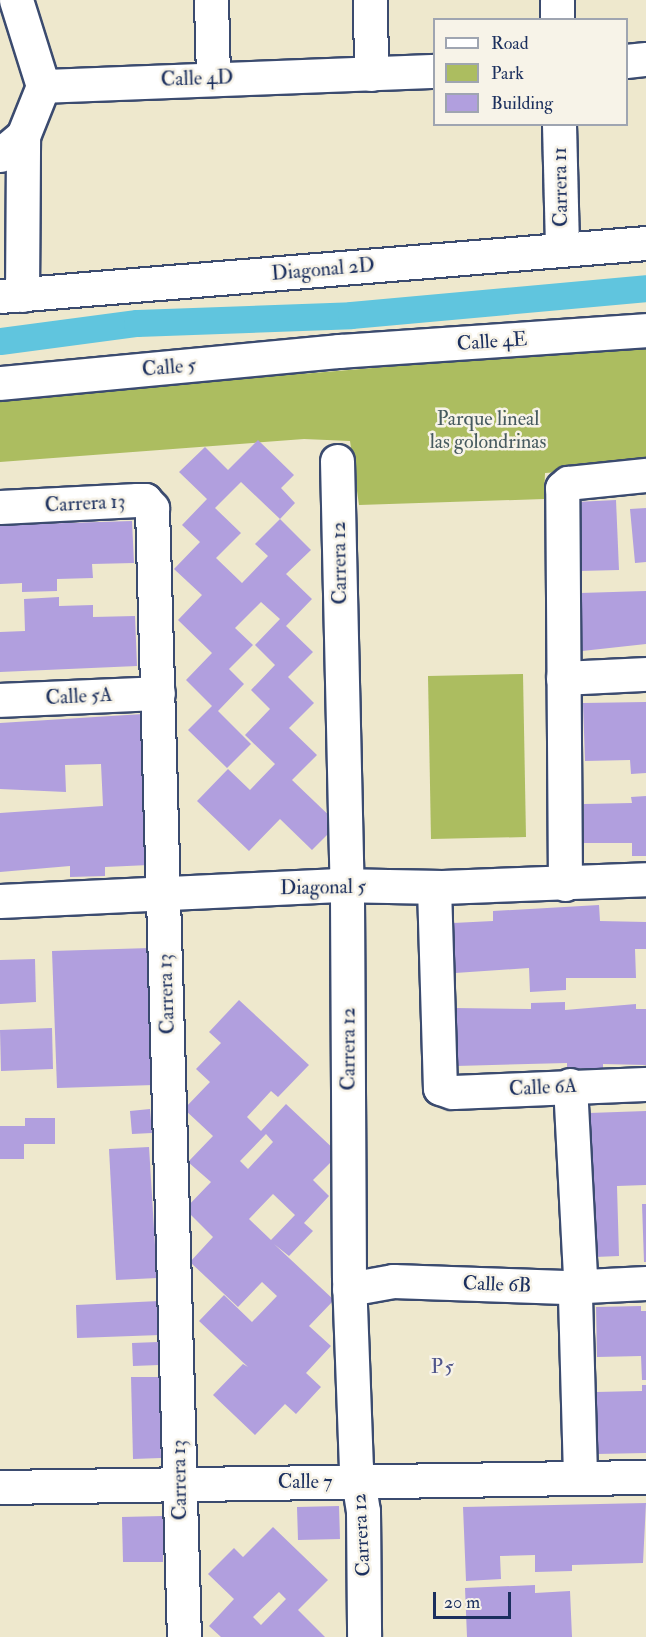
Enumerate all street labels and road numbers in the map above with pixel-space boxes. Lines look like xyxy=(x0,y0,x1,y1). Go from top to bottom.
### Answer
street label: Calle 4D xyxy=(160,65,234,91)
street label: Carrera 11 xyxy=(547,147,573,227)
street label: Diagonal 2D xyxy=(270,253,376,285)
street label: Calle 4E xyxy=(456,327,528,355)
street label: Calle 5 xyxy=(141,353,197,381)
street label: Carrera 13 xyxy=(44,489,126,517)
street label: Carrera 12 xyxy=(326,521,352,605)
street label: Calle 5A xyxy=(45,682,113,710)
street label: Diagonal 5 xyxy=(280,874,366,900)
street label: Carrera 13 xyxy=(153,953,179,1035)
street label: Carrera 12 xyxy=(336,1007,360,1091)
street label: Calle 6A xyxy=(508,1073,578,1101)
street label: Calle 6B xyxy=(462,1271,532,1297)
street label: Carrera 13 xyxy=(166,1439,192,1521)
street label: Calle 7 xyxy=(278,1469,332,1493)
street label: Carrera 12 xyxy=(347,1493,375,1577)

